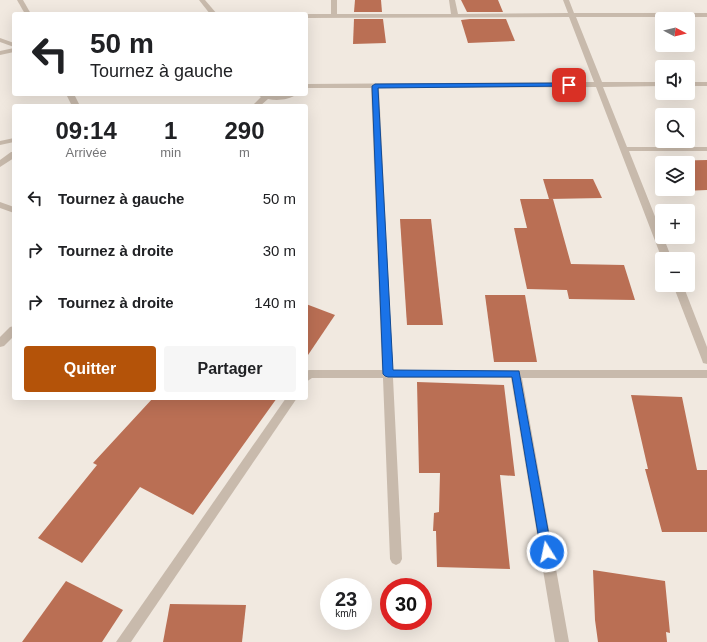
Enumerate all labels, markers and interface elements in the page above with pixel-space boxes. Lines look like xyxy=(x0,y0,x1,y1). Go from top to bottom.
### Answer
north arrow xyxy=(655,12,695,52)
map controls xyxy=(655,12,695,292)
icon: left xyxy=(24,28,76,80)
text: 50 m xyxy=(90,28,154,59)
button: sound xyxy=(655,60,695,100)
text: Tournez à gauche xyxy=(90,61,233,81)
pin xyxy=(552,68,586,102)
icon: arrive xyxy=(558,74,580,96)
button: search xyxy=(655,108,695,148)
text: 09:14 xyxy=(55,117,117,144)
text: 1 xyxy=(164,117,177,144)
text: 290 xyxy=(225,117,265,144)
text: Arrivée xyxy=(65,145,107,160)
text: min xyxy=(160,145,181,160)
text: m xyxy=(239,145,250,160)
button: layers xyxy=(655,156,695,196)
icon: left xyxy=(24,187,46,209)
text: Tournez à gauche xyxy=(58,190,184,207)
text: 50 m xyxy=(263,190,296,207)
button: + xyxy=(655,204,695,244)
icon: right xyxy=(24,239,46,261)
text: Tournez à droite xyxy=(58,242,174,259)
text: 30 m xyxy=(263,242,296,259)
button: − xyxy=(655,252,695,292)
icon: right xyxy=(24,291,46,313)
text: Tournez à droite xyxy=(58,294,174,311)
text: 140 m xyxy=(254,294,296,311)
button: Quitter xyxy=(24,346,156,392)
button: Partager xyxy=(164,346,296,392)
position arrow xyxy=(526,531,568,573)
speed limit sign: 30 xyxy=(380,578,432,630)
text: 23 xyxy=(335,588,357,610)
text: km/h xyxy=(335,608,357,619)

